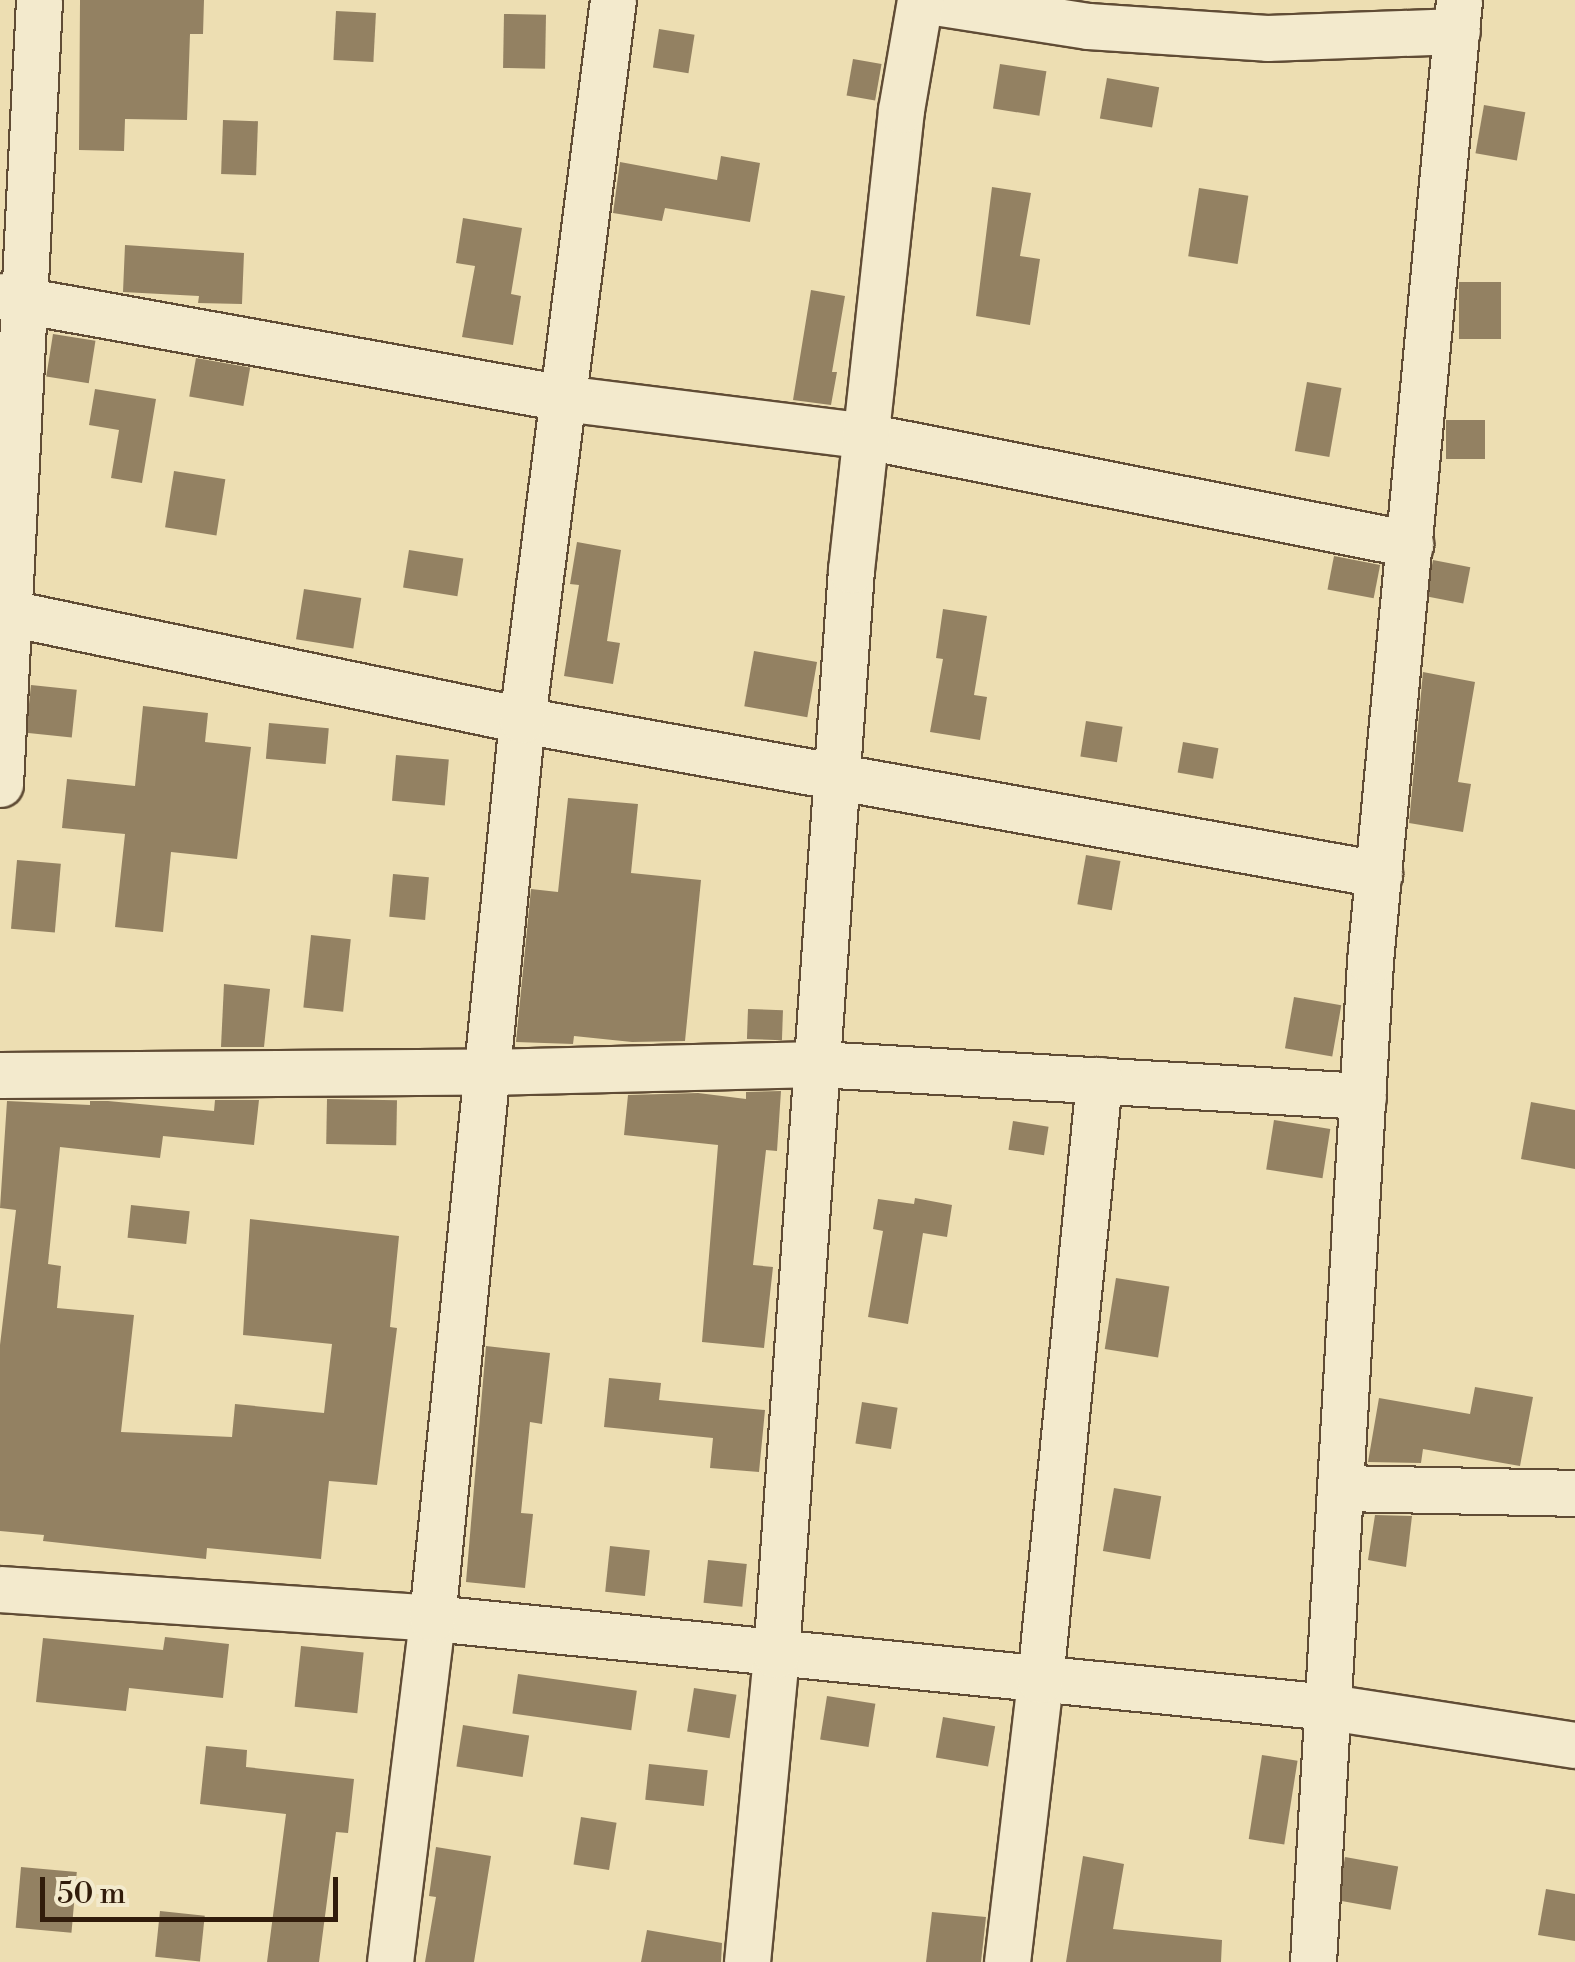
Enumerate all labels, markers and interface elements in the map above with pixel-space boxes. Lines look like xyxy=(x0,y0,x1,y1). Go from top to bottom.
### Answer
scale bar xyxy=(45,1857,342,1919)
text: 50 m xyxy=(57,1875,126,1913)

